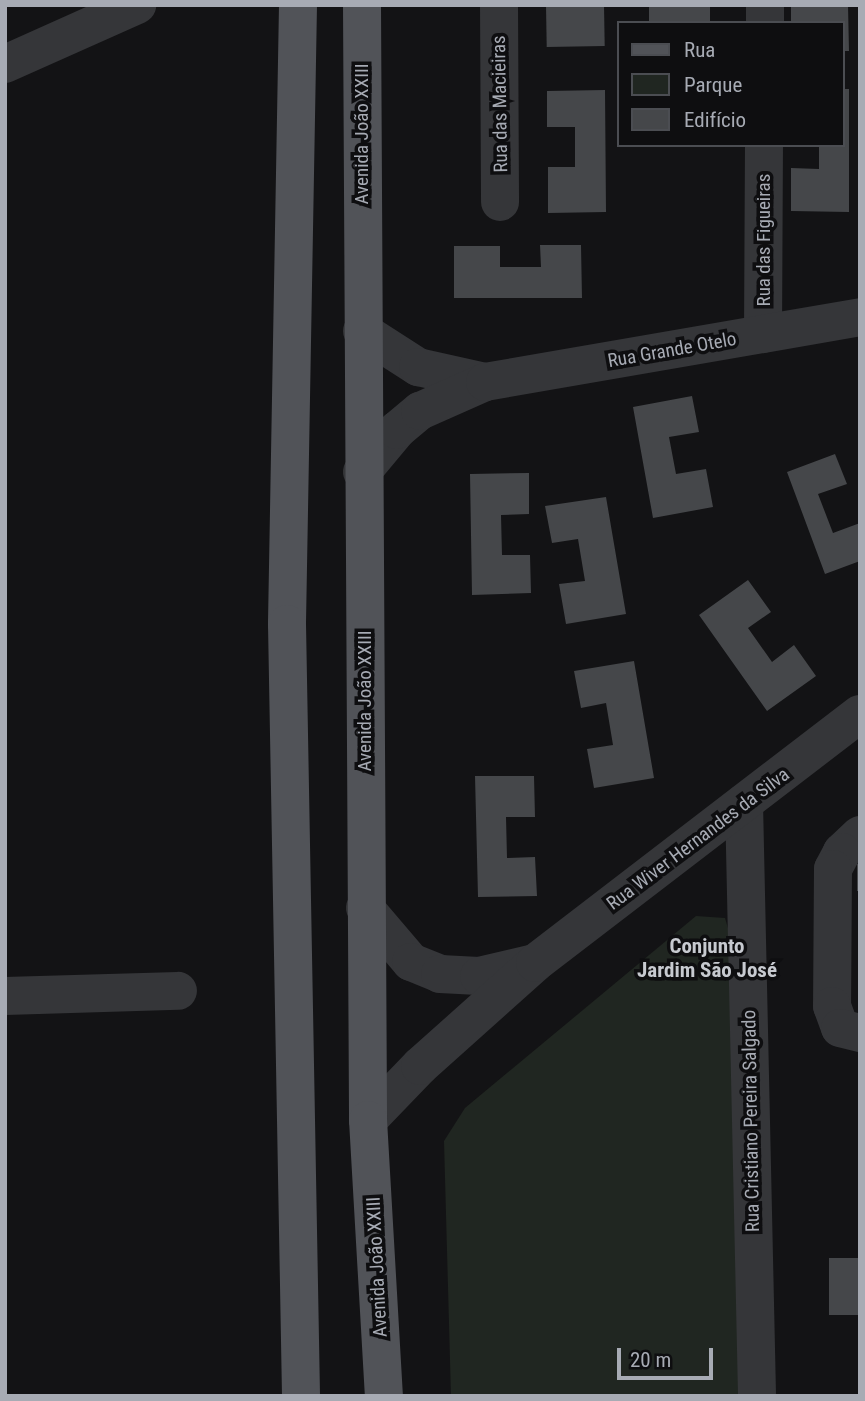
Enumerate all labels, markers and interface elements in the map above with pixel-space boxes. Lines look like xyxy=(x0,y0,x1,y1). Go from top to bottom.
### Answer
legend xyxy=(616,21,844,147)
street label: Rua das Macieiras xyxy=(487,35,513,173)
text: Rua xyxy=(684,38,715,62)
street label: Avenida João XXIII xyxy=(351,64,373,204)
text: Parque xyxy=(684,73,742,97)
text: Edifício xyxy=(684,108,746,132)
street label: Rua das Figueiras xyxy=(753,174,775,306)
street label: Rua Grande Otelo xyxy=(606,327,738,373)
street label: Avenida João XXIII xyxy=(354,631,376,771)
street label: Rua Wiver Hernandes da Silva xyxy=(602,763,794,915)
district label: Conjunto Jardim São José xyxy=(637,933,777,983)
street label: Rua Cristiano Pereira Salgado xyxy=(738,1010,764,1232)
street label: Avenida João XXIII xyxy=(362,1196,392,1338)
scale bar xyxy=(620,1334,716,1378)
text: 20 m xyxy=(630,1348,671,1372)

